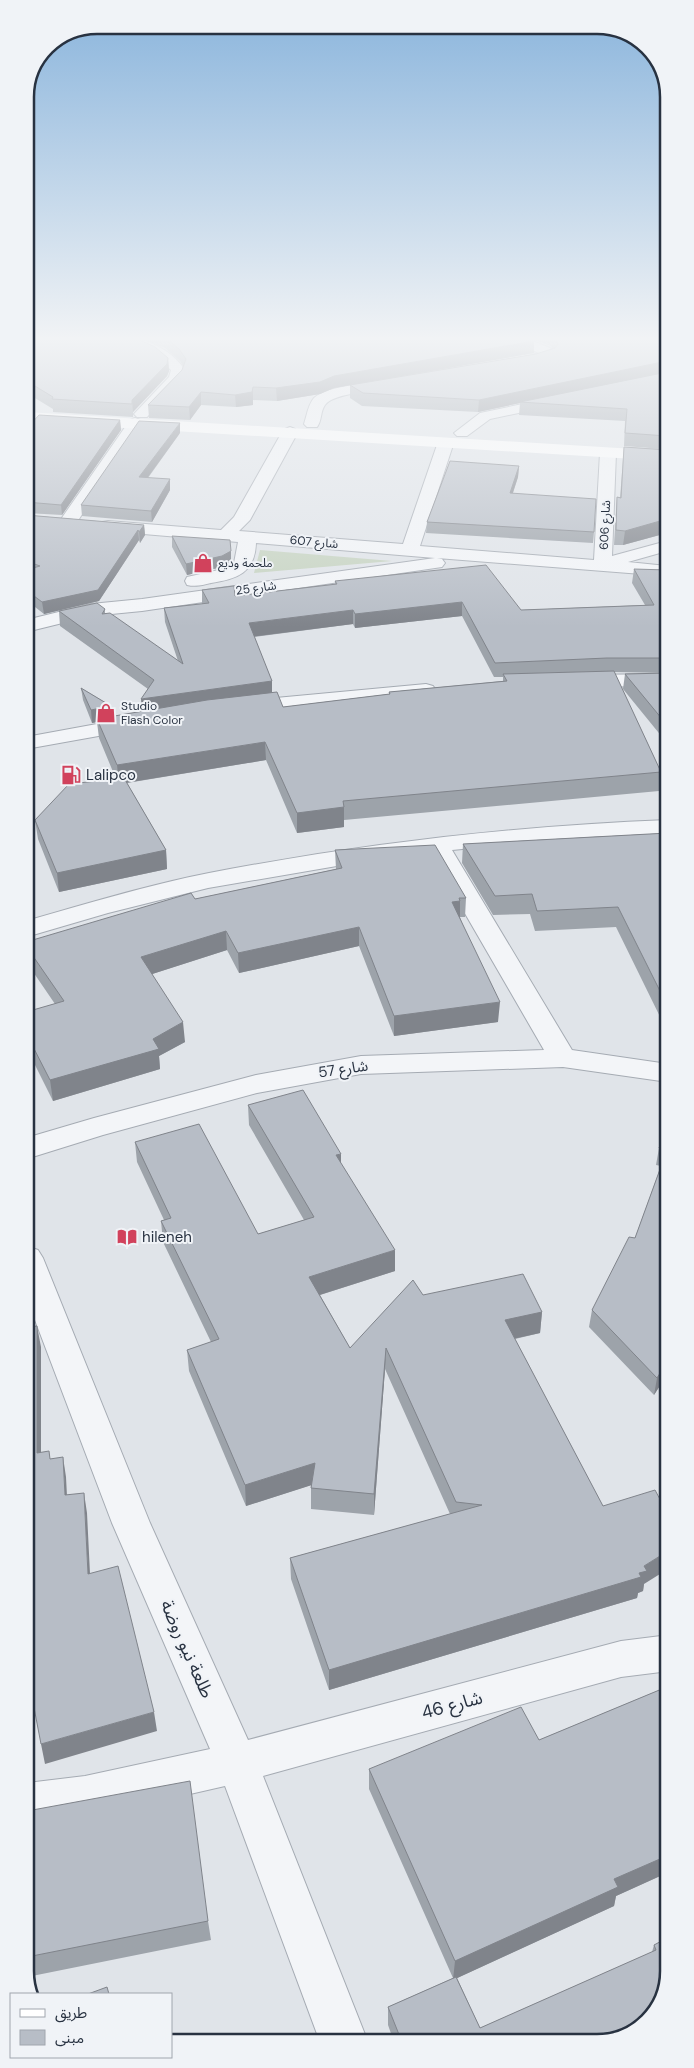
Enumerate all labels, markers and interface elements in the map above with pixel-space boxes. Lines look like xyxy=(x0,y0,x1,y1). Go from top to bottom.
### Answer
street label: شارع 606 xyxy=(596,500,615,550)
street label: شارع 607 xyxy=(289,532,339,553)
shop icon: ملحمة وديع xyxy=(192,552,214,574)
place label: ملحمة وديع xyxy=(218,555,273,572)
street label: شارع 25 xyxy=(235,577,277,600)
place label: Studio Flash Color xyxy=(121,698,183,728)
shop icon: Studio Flash Color xyxy=(95,702,117,724)
fuel station icon: Lalipco xyxy=(60,764,82,786)
place label: Lalipco xyxy=(86,765,136,785)
street label: شارع 57 xyxy=(317,1056,370,1084)
library icon: hileneh xyxy=(116,1226,138,1248)
place label: hileneh xyxy=(142,1227,192,1247)
street label: طلعة نيو روضة xyxy=(155,1596,219,1702)
street label: شارع 46 xyxy=(419,1685,486,1727)
legend xyxy=(10,1993,172,2058)
text: طريق xyxy=(55,2003,87,2023)
text: مبنى xyxy=(55,2028,84,2048)

